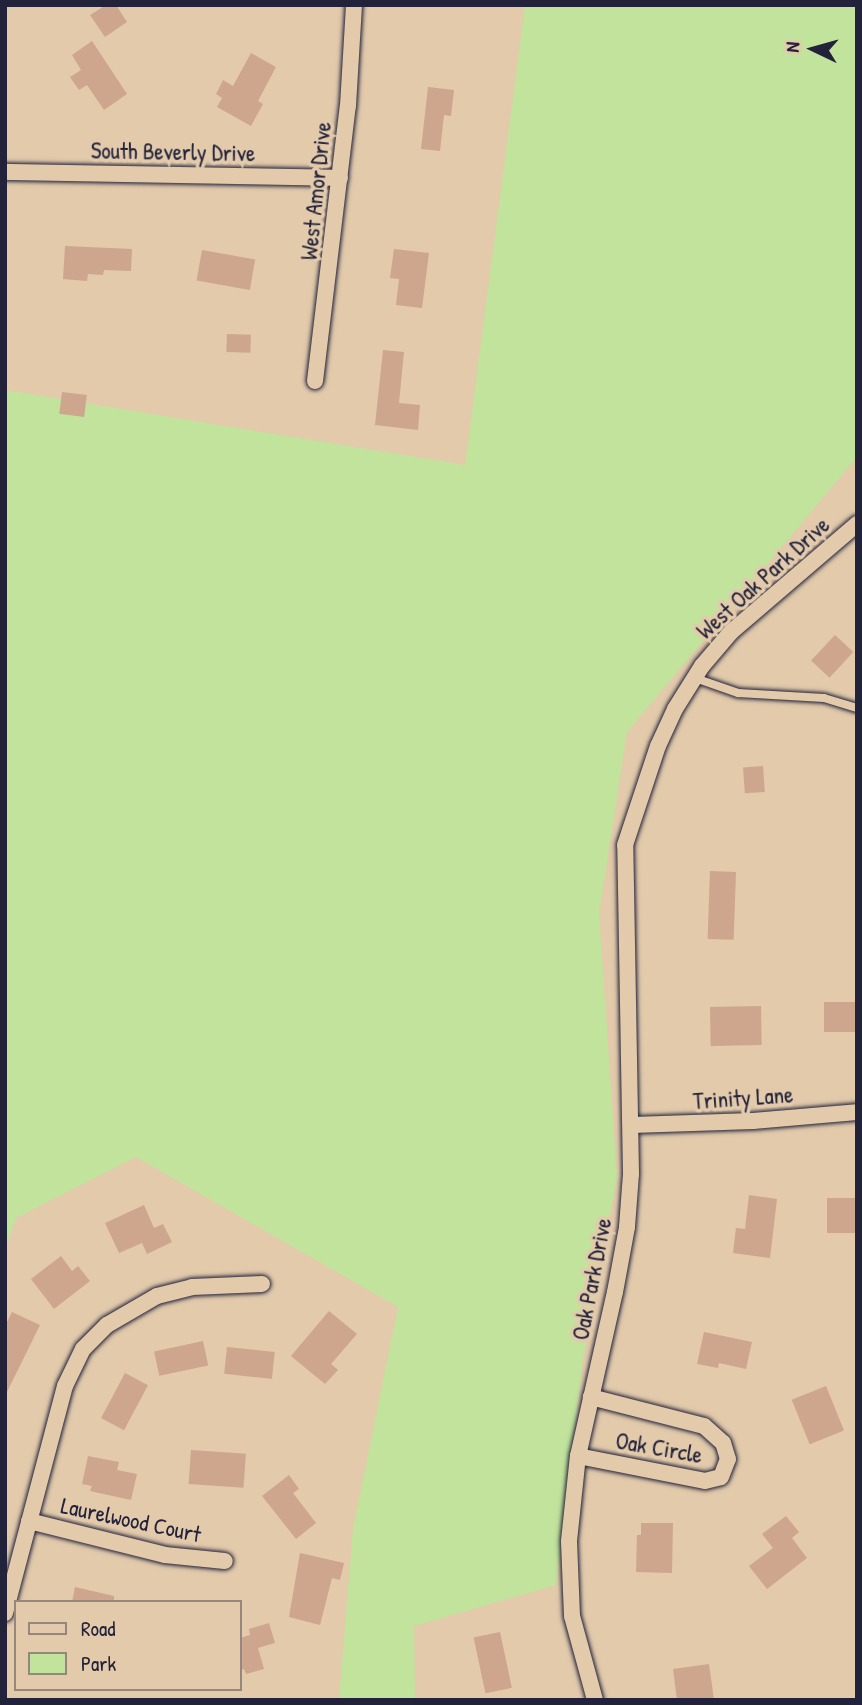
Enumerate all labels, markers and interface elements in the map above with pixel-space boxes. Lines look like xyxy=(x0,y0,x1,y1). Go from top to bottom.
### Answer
north arrow xyxy=(778,14,848,84)
text: N xyxy=(779,41,805,53)
street label: West Amor Drive xyxy=(295,120,337,262)
street label: South Beverly Drive xyxy=(91,137,255,167)
street label: West Oak Park Drive xyxy=(691,511,835,645)
street label: Trinity Lane xyxy=(692,1081,794,1115)
street label: Oak Park Drive xyxy=(567,1216,617,1342)
street label: Oak Circle xyxy=(614,1427,704,1469)
street label: Laurelwood Court xyxy=(59,1492,203,1548)
legend xyxy=(14,1600,242,1691)
text: Road xyxy=(81,1614,115,1643)
text: Park xyxy=(81,1649,116,1678)

